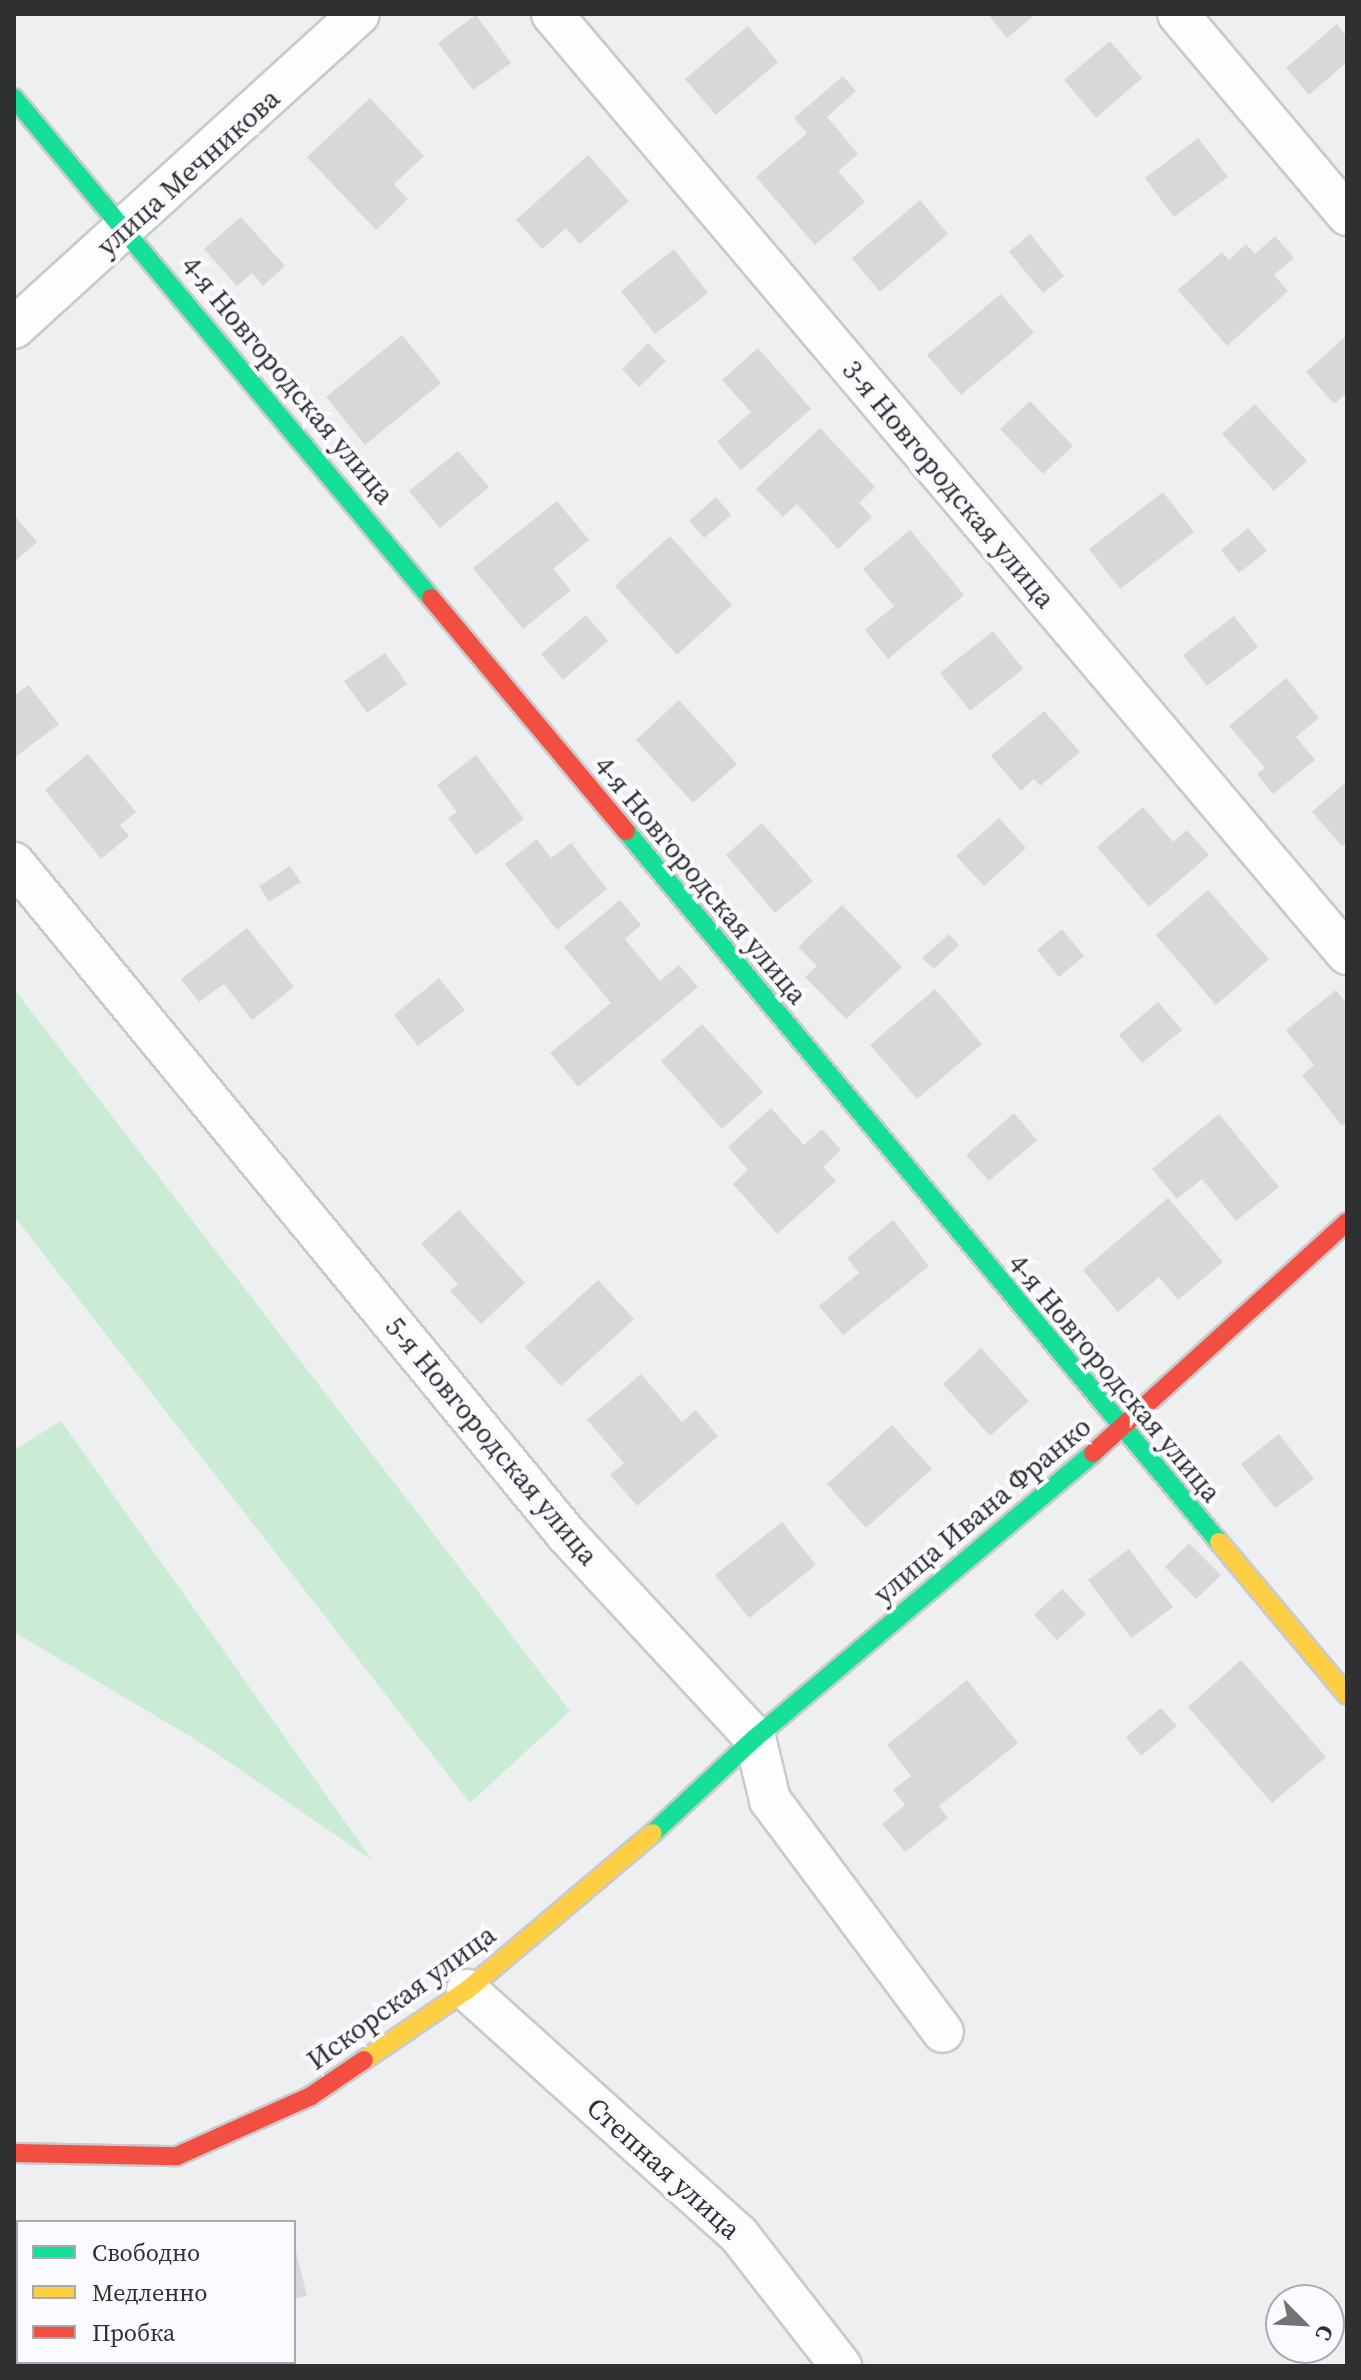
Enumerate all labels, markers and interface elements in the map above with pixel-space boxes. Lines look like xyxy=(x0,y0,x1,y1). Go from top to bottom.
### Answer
street label: улица Мечникова xyxy=(90,81,286,263)
street label: 4-я Новгородская улица xyxy=(174,249,402,511)
street label: 3-я Новгородская улица xyxy=(835,353,1063,615)
street label: 4-я Новгородская улица xyxy=(587,749,815,1011)
street label: 4-я Новгородская улица xyxy=(1001,1247,1229,1509)
street label: 5-я Новгородская улица xyxy=(378,1310,606,1572)
street label: улица Ивана Франко xyxy=(866,1409,1098,1611)
street label: Искорская улица xyxy=(300,1917,502,2077)
street label: Степная улица xyxy=(580,2090,748,2246)
legend xyxy=(16,2220,296,2364)
text: Свободно xyxy=(92,2236,200,2269)
text: Медленно xyxy=(92,2276,207,2309)
north arrow xyxy=(1265,2284,1345,2364)
text: Пробка xyxy=(92,2316,175,2349)
text: С xyxy=(1309,2321,1342,2345)

